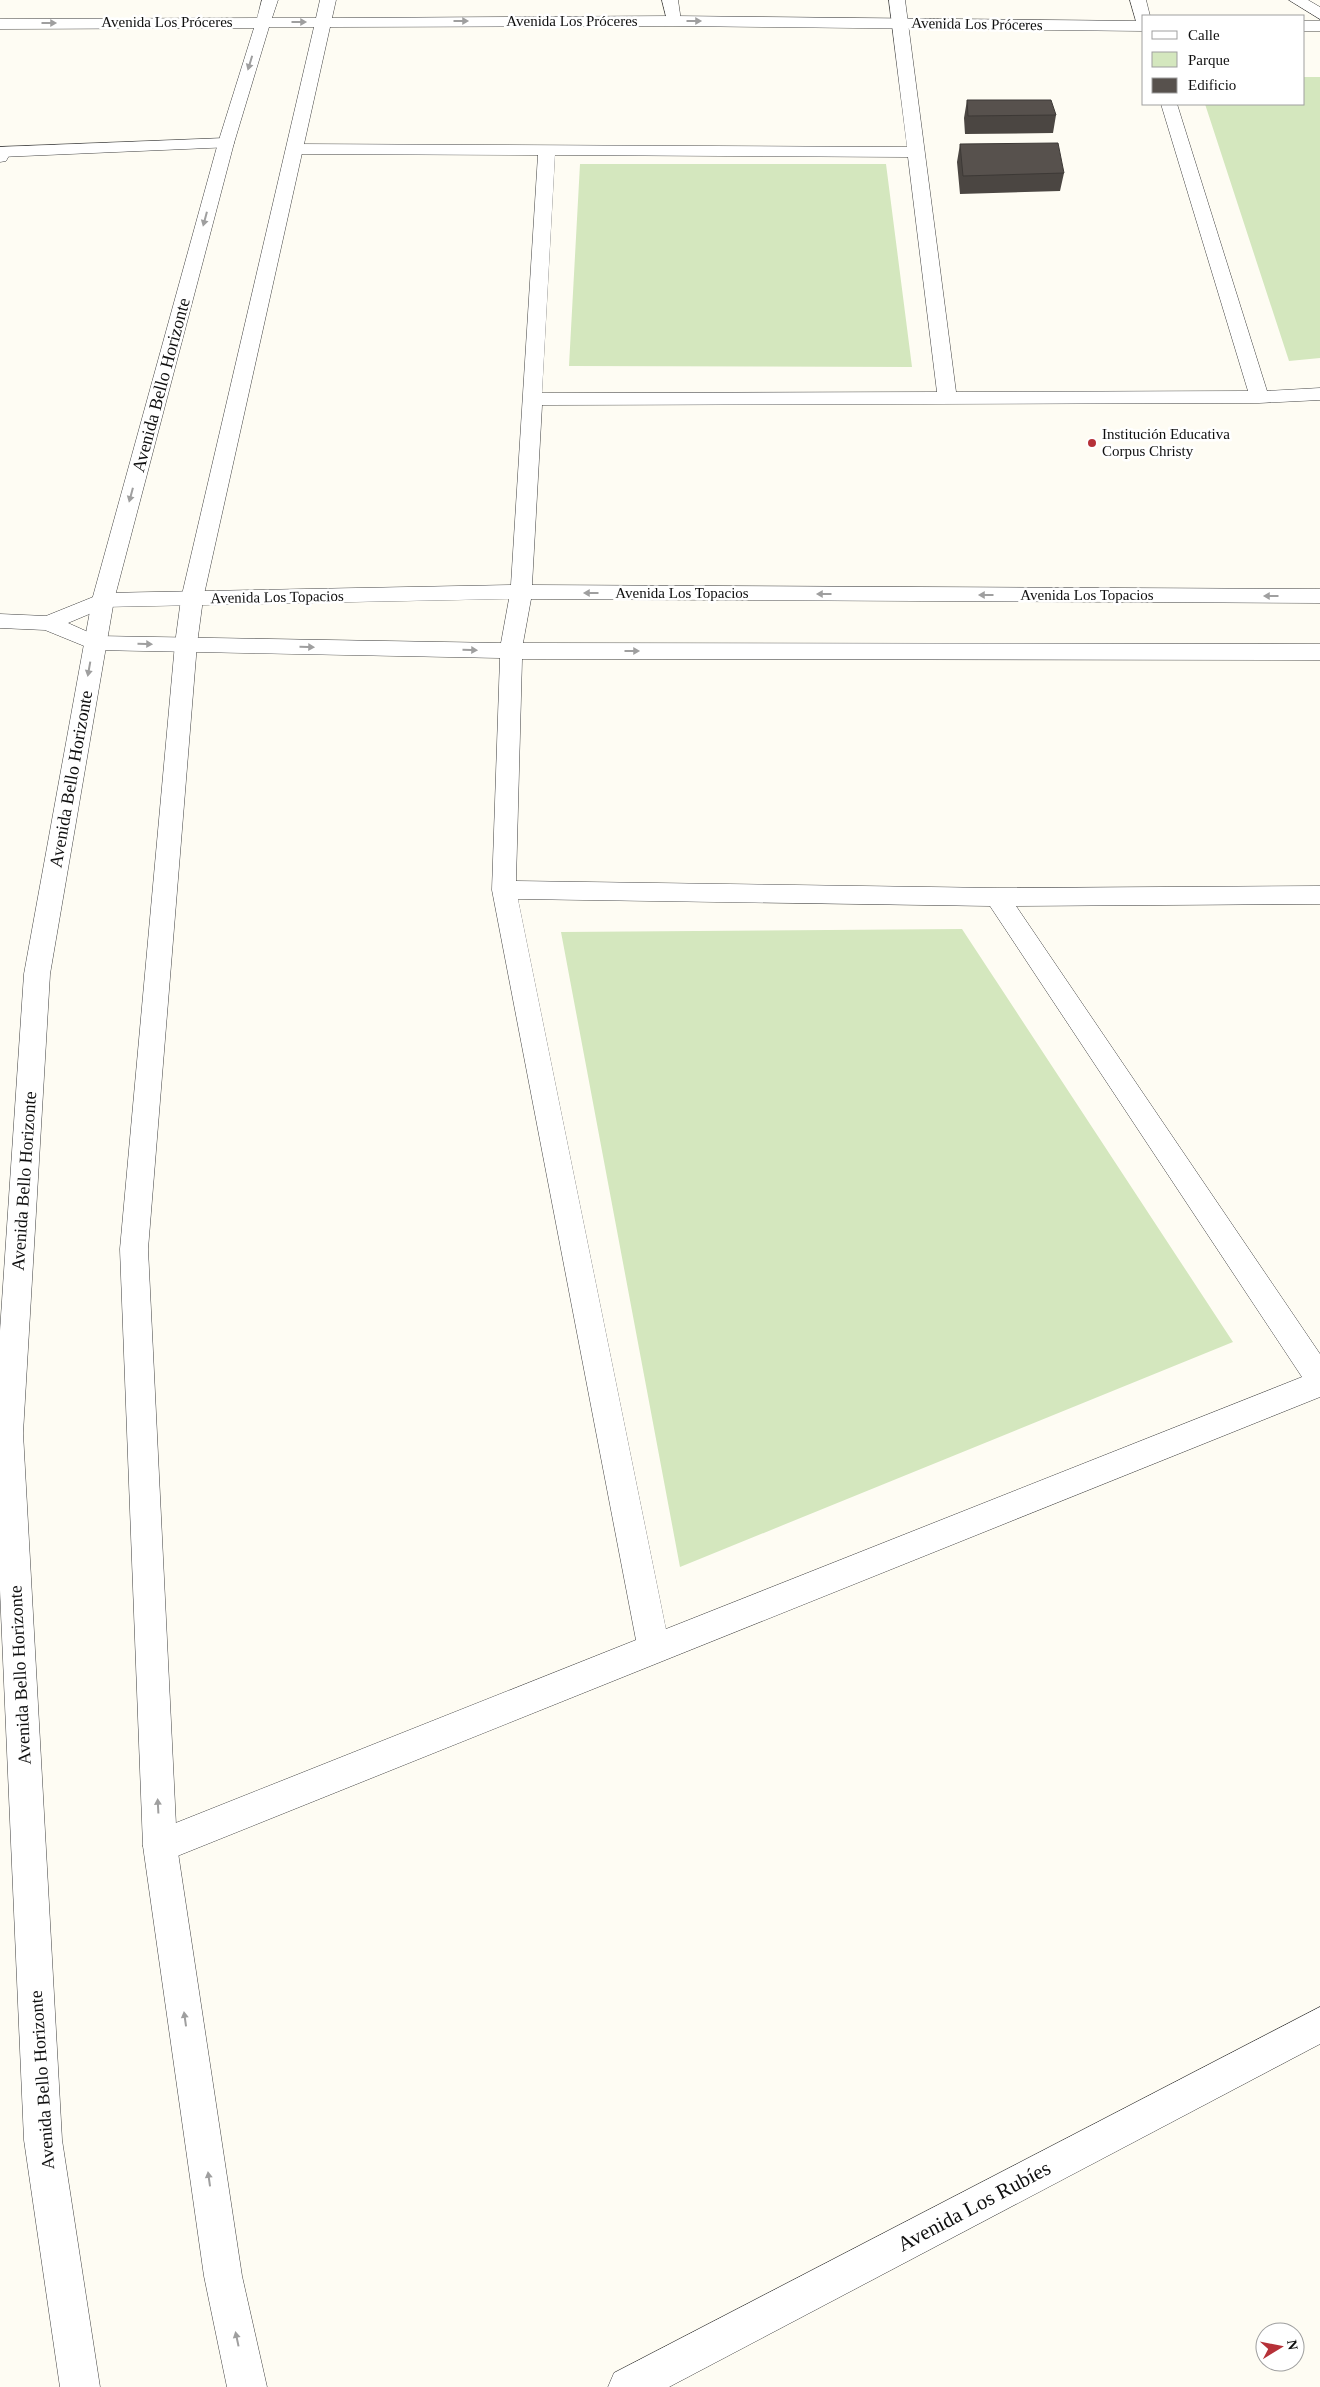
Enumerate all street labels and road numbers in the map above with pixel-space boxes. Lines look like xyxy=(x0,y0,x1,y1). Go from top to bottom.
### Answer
street label: Avenida Los Próceres xyxy=(506,13,638,29)
street label: Avenida Los Próceres xyxy=(101,14,233,30)
street label: Avenida Los Próceres xyxy=(911,15,1043,33)
street label: Avenida Bello Horizonte xyxy=(128,296,194,474)
street label: Avenida Los Topacios xyxy=(615,585,749,601)
street label: Avenida Los Topacios xyxy=(1020,587,1154,603)
street label: Avenida Los Topacios xyxy=(210,588,344,606)
street label: Avenida Bello Horizonte xyxy=(46,689,96,869)
street label: Avenida Bello Horizonte xyxy=(8,1091,40,1271)
street label: Avenida Bello Horizonte xyxy=(5,1585,35,1765)
street label: Avenida Bello Horizonte xyxy=(26,1990,58,2170)
street label: Avenida Los Rubíes xyxy=(893,2156,1055,2256)

